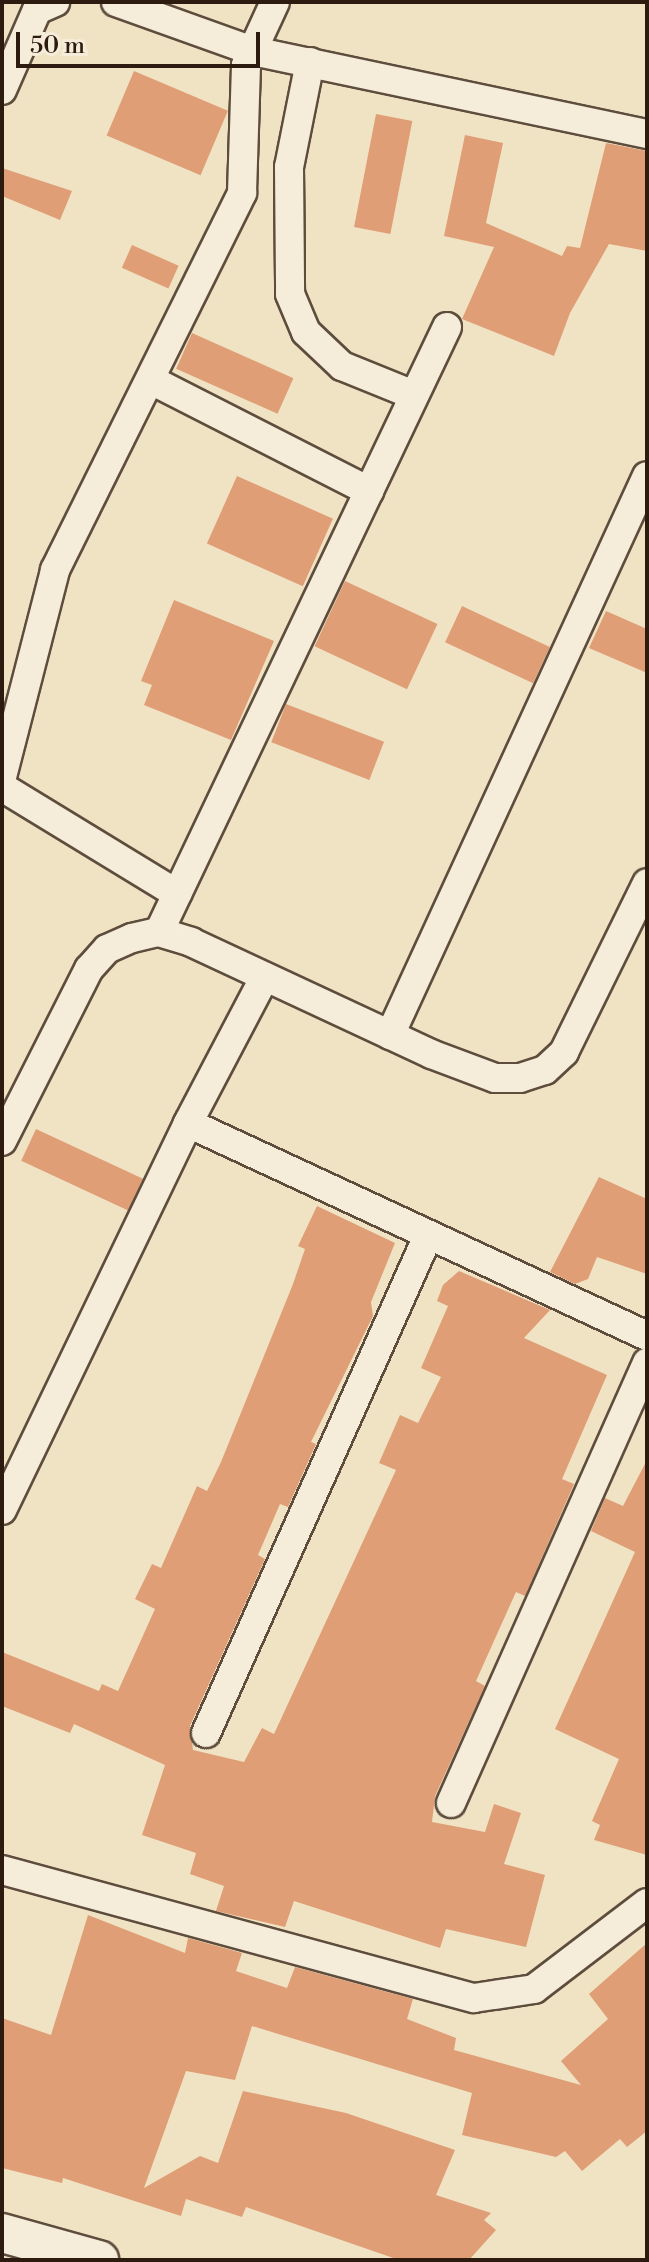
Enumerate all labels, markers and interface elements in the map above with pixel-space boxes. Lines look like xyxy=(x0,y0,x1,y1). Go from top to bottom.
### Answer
scale bar xyxy=(20,16,264,66)
text: 50 m xyxy=(30,31,85,61)

